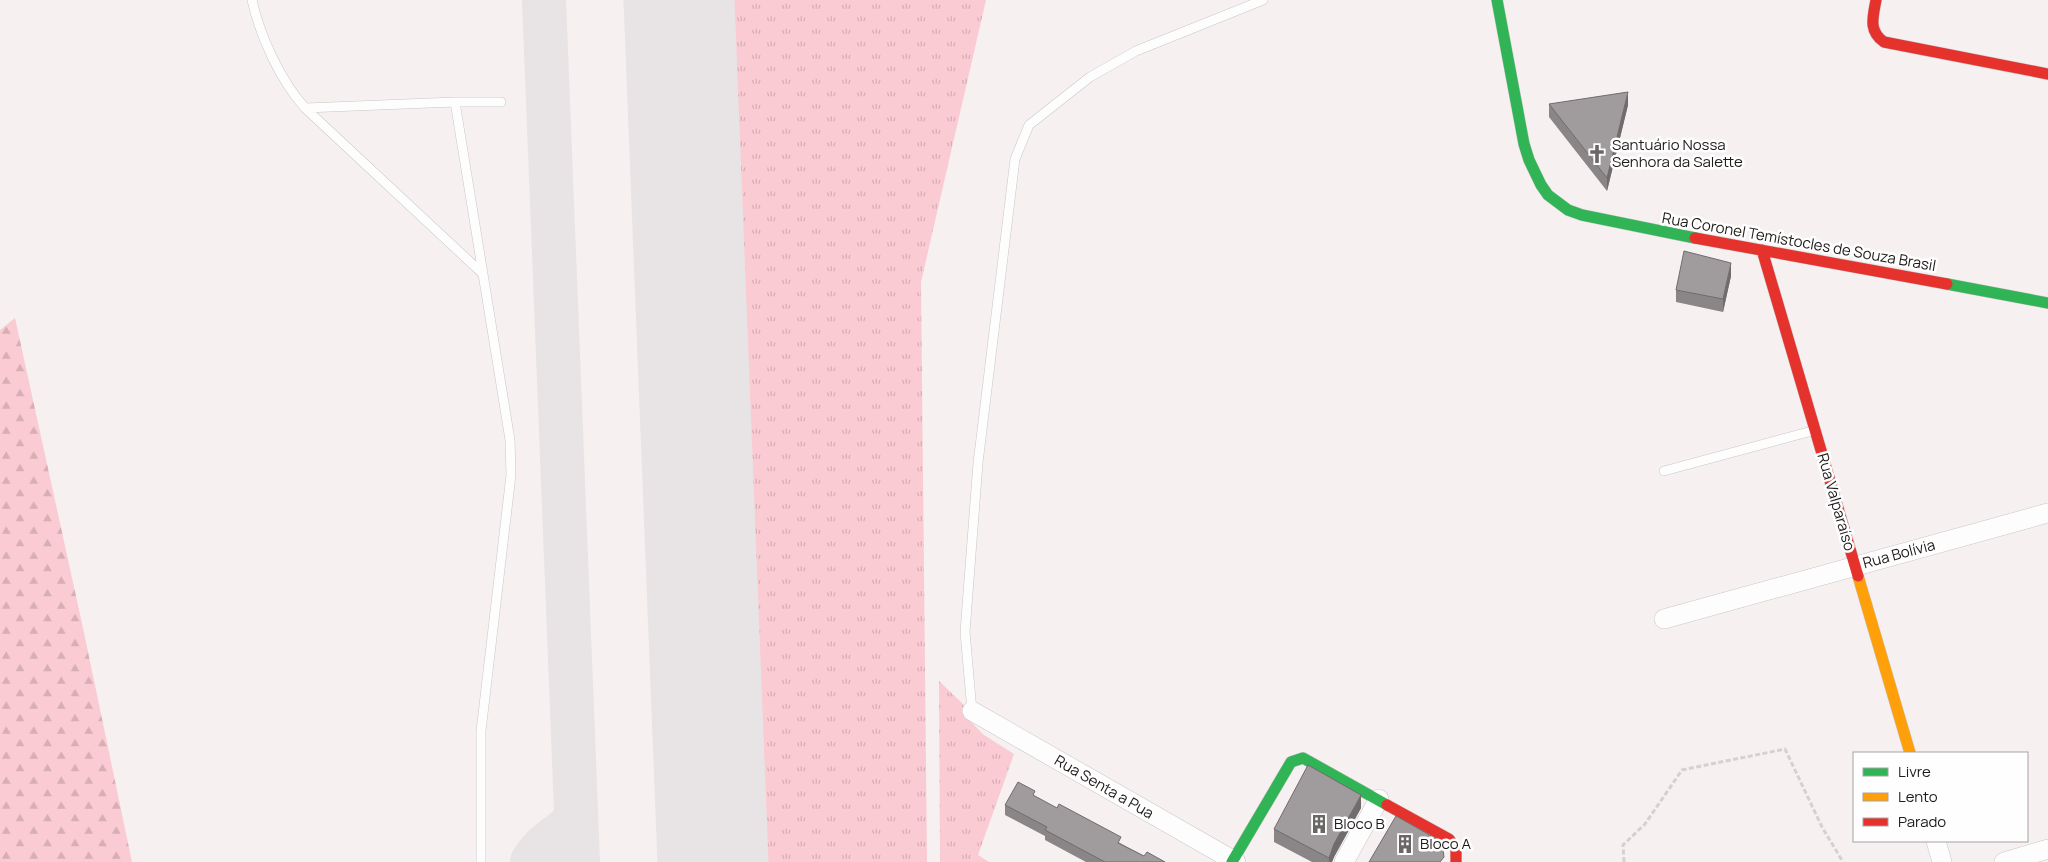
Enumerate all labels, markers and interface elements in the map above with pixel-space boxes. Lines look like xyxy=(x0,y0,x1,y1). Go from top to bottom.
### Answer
place label: Santuário Nossa Senhora da Salette xyxy=(1612,134,1743,172)
church icon: Santuário Nossa Senhora da Salette xyxy=(1586,143,1608,165)
street label: Rua Coronel Temístocles de Souza Brasil xyxy=(1660,207,1938,276)
street label: Rua Valparaíso xyxy=(1812,451,1861,553)
street label: Rua Bolívia xyxy=(1860,534,1937,573)
street label: Rua Senta a Pua xyxy=(1051,750,1158,824)
legend xyxy=(1853,752,2028,842)
text: Livre xyxy=(1898,761,1931,782)
text: Lento xyxy=(1898,786,1938,807)
text: Parado xyxy=(1898,811,1946,832)
building icon: Bloco B xyxy=(1308,813,1330,835)
place label: Bloco B xyxy=(1334,813,1385,834)
building icon: Bloco A xyxy=(1394,833,1416,855)
place label: Bloco A xyxy=(1420,833,1472,854)

